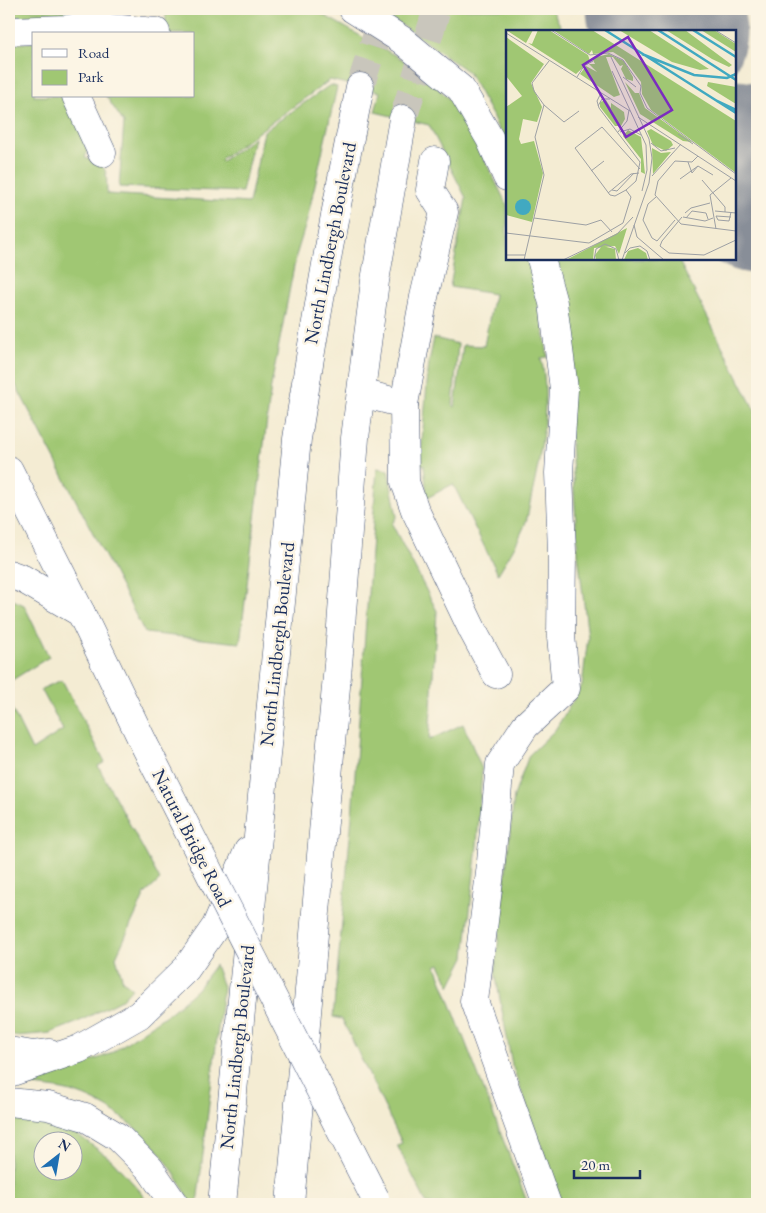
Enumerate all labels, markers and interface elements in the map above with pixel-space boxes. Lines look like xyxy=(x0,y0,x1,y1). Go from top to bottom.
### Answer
inset map xyxy=(506,30,736,260)
legend xyxy=(32,32,195,98)
text: Road xyxy=(78,43,110,62)
text: Park xyxy=(78,67,105,86)
street label: North Lindbergh Boulevard xyxy=(298,139,362,346)
street label: North Lindbergh Boulevard xyxy=(254,540,300,747)
street label: Natural Bridge Road xyxy=(146,765,238,912)
street label: North Lindbergh Boulevard xyxy=(214,943,260,1150)
north arrow xyxy=(32,1130,82,1180)
text: N xyxy=(55,1134,75,1156)
scale bar xyxy=(574,1148,640,1180)
text: 20 m xyxy=(581,1155,610,1174)

